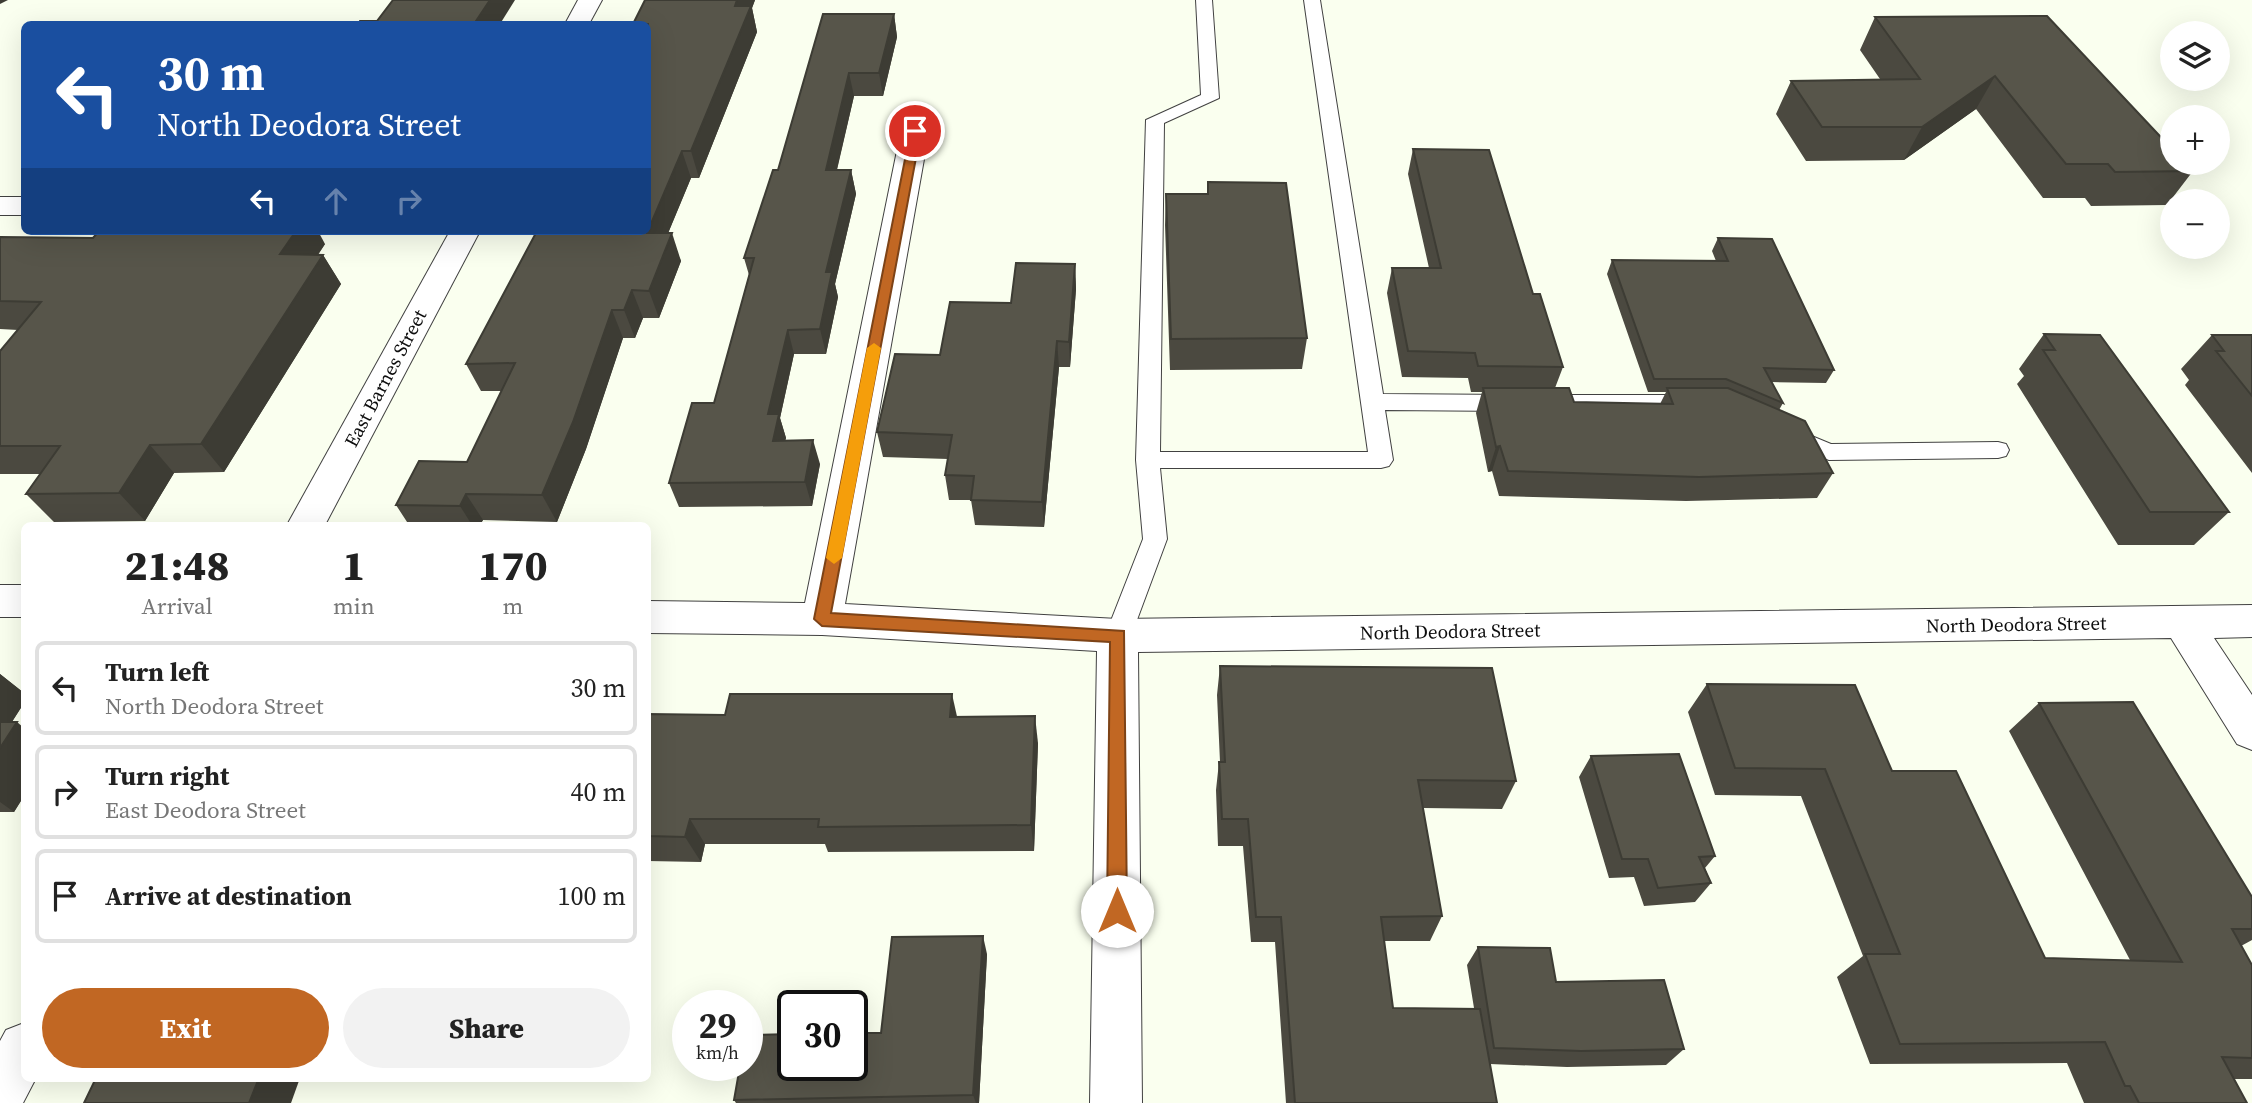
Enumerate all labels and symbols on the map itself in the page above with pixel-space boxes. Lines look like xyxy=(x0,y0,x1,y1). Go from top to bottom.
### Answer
pin xyxy=(885,101,945,161)
street label: East Barnes Street xyxy=(338,304,433,451)
street label: North Deodora Street xyxy=(1926,609,2107,639)
street label: North Deodora Street xyxy=(1360,616,1541,646)
position arrow xyxy=(1080,874,1154,948)
speed limit sign: 30 xyxy=(777,990,868,1081)

